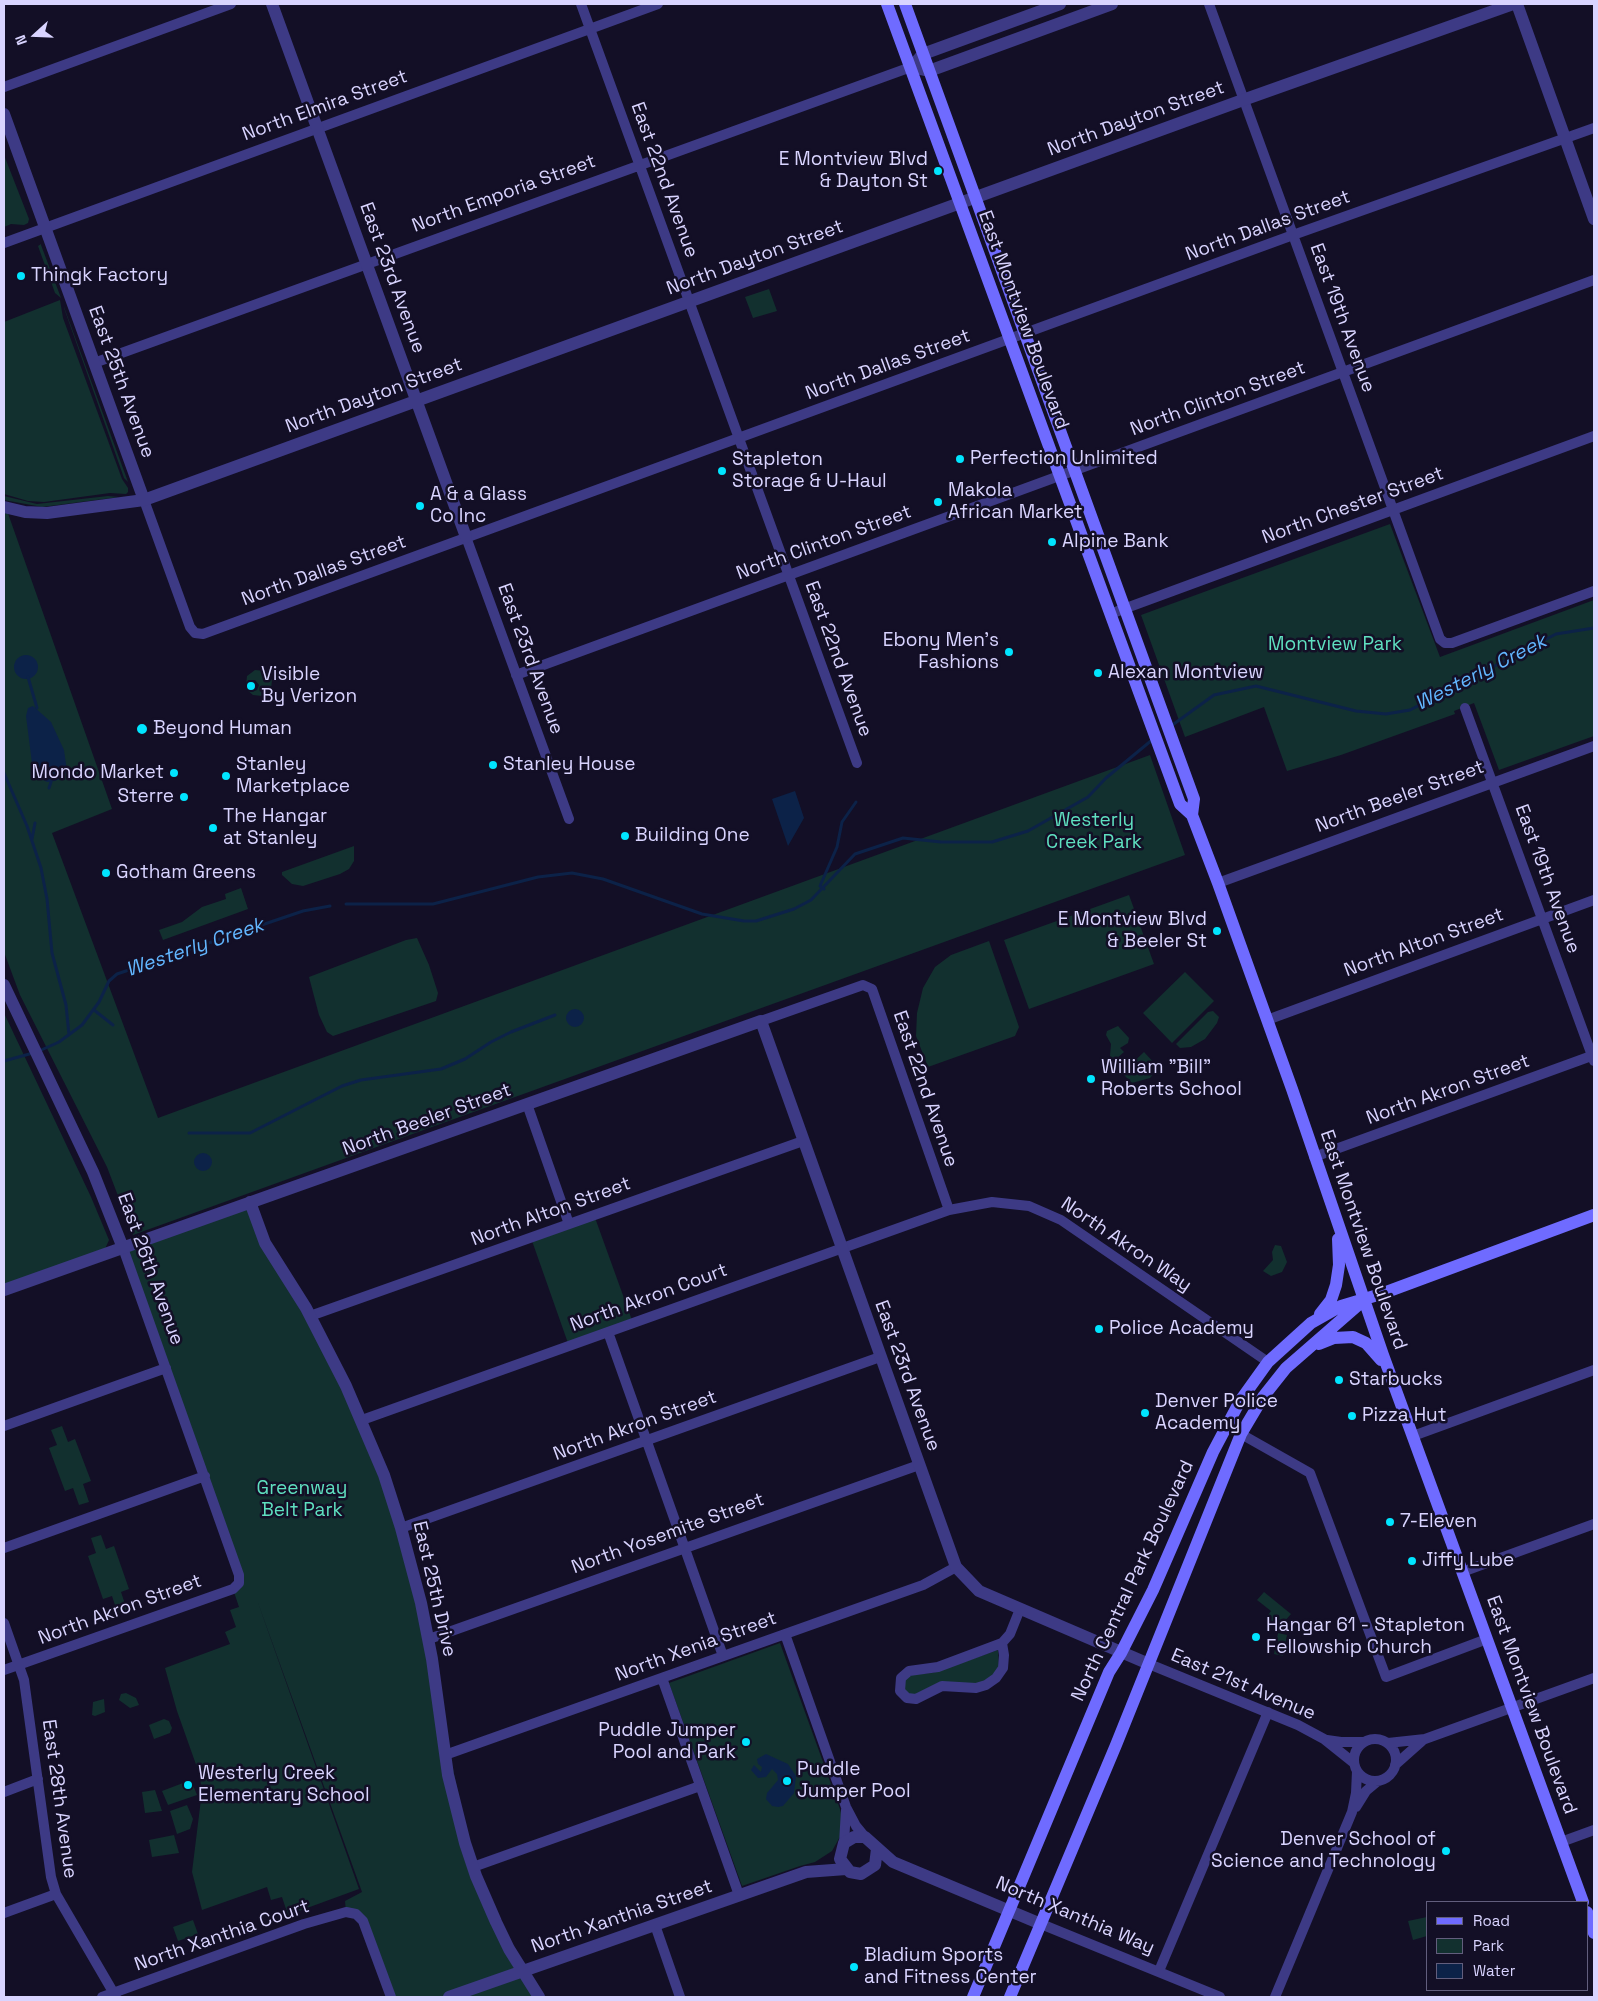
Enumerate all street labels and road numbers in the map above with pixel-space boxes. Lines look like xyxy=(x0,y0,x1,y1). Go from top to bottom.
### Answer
street label: North Elmira Street xyxy=(239,66,411,146)
street label: North Dayton Street xyxy=(1045,76,1227,162)
street label: East 22nd Avenue xyxy=(625,99,703,261)
street label: North Emporia Street xyxy=(409,150,599,238)
street label: North Dallas Street xyxy=(1183,186,1353,266)
street label: East 23rd Avenue xyxy=(354,199,430,357)
street label: East Montview Boulevard xyxy=(973,208,1073,432)
street label: North Dayton Street xyxy=(664,215,846,301)
street label: East 19th Avenue xyxy=(1304,240,1380,396)
street label: East 25th Avenue xyxy=(83,303,159,461)
street label: North Dallas Street xyxy=(803,325,973,405)
street label: North Dayton Street xyxy=(283,353,465,439)
street label: North Clinton Street xyxy=(1127,357,1309,441)
street label: North Chester Street xyxy=(1259,463,1447,549)
street label: North Clinton Street xyxy=(733,501,915,585)
street label: North Dallas Street xyxy=(239,531,409,611)
street label: East 22nd Avenue xyxy=(799,578,877,740)
street label: East 23rd Avenue xyxy=(492,580,568,738)
street label: North Beeler Street xyxy=(1313,756,1487,838)
street label: East 19th Avenue xyxy=(1509,801,1585,957)
street label: North Alton Street xyxy=(1341,904,1507,982)
street label: East 22nd Avenue xyxy=(888,1008,962,1170)
street label: North Akron Street xyxy=(1363,1050,1533,1130)
street label: North Beeler Street xyxy=(340,1079,514,1161)
street label: East Montview Boulevard xyxy=(1315,1127,1411,1353)
street label: North Alton Street xyxy=(468,1173,634,1251)
street label: East 26th Avenue xyxy=(112,1190,188,1348)
street label: North Akron Way xyxy=(1056,1193,1196,1297)
street label: North Akron Court xyxy=(567,1259,731,1337)
street label: East 23rd Avenue xyxy=(869,1297,945,1455)
street label: North Akron Street xyxy=(550,1386,720,1466)
street label: North Central Park Boulevard xyxy=(1067,1457,1199,1705)
street label: North Yosemite Street xyxy=(569,1489,767,1579)
street label: East 25th Drive xyxy=(407,1519,461,1659)
street label: North Akron Street xyxy=(35,1570,205,1650)
street label: East Montview Boulevard xyxy=(1481,1593,1581,1817)
street label: North Xenia Street xyxy=(612,1607,780,1687)
street label: East 21st Avenue xyxy=(1167,1644,1319,1726)
street label: East 28th Avenue xyxy=(37,1718,81,1880)
street label: North Xanthia Way xyxy=(992,1872,1158,1960)
street label: North Xanthia Street xyxy=(528,1875,716,1959)
street label: North Xanthia Court xyxy=(132,1895,312,1977)

